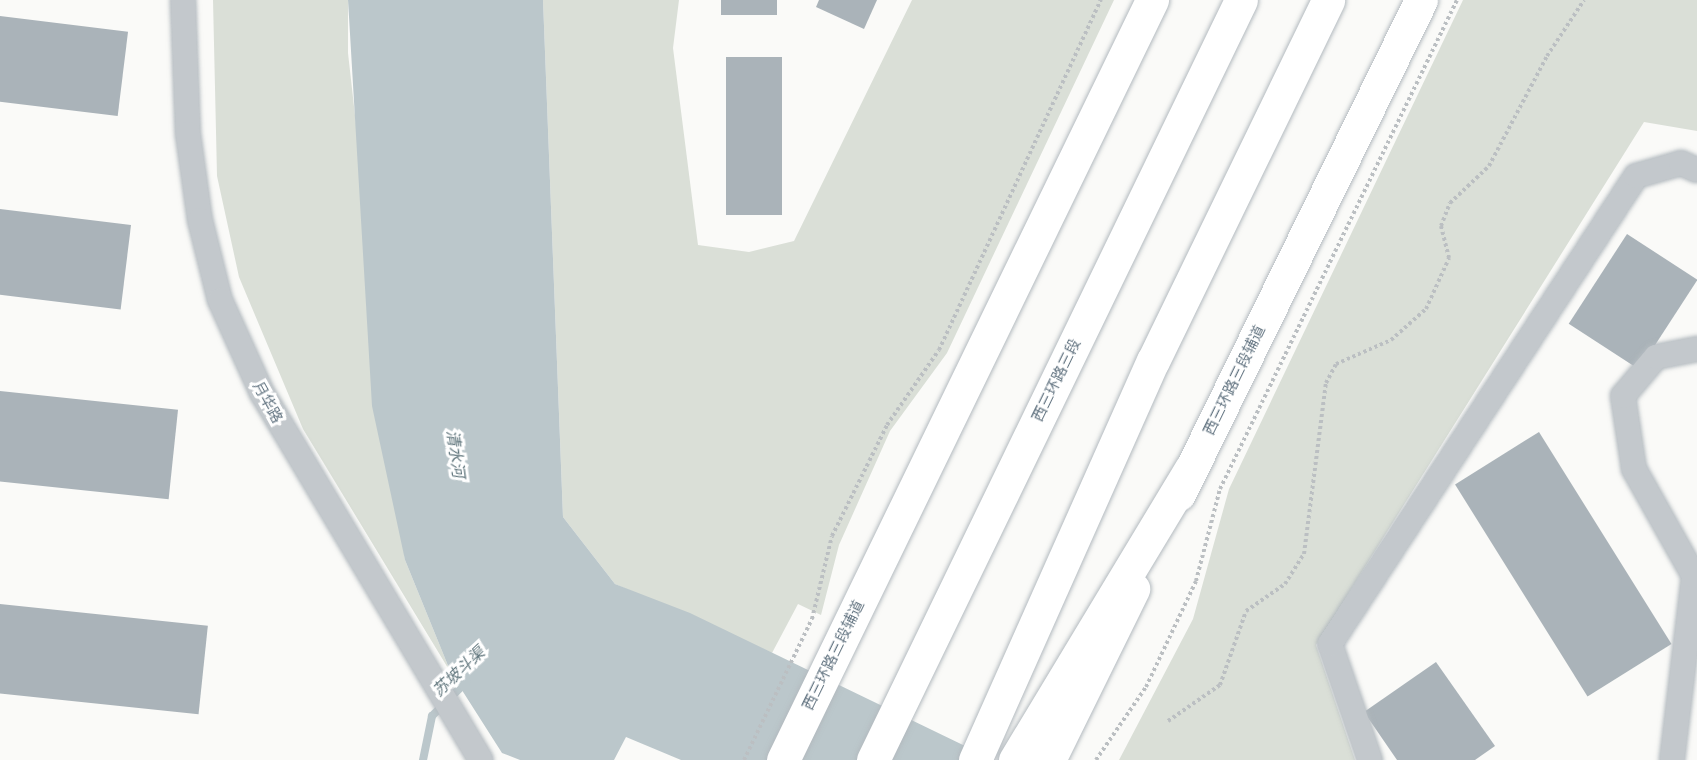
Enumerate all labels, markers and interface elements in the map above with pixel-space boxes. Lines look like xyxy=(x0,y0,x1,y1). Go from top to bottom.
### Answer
street label: 西三环路三段辅道 xyxy=(1200,322,1268,438)
street label: 西三环路三段 xyxy=(1028,336,1084,424)
street label: 月华路 xyxy=(249,378,287,426)
water label: 清水河 xyxy=(442,429,468,479)
street label: 西三环路三段辅道 xyxy=(799,597,867,713)
water label: 苏坡斗渠 xyxy=(429,643,489,701)

